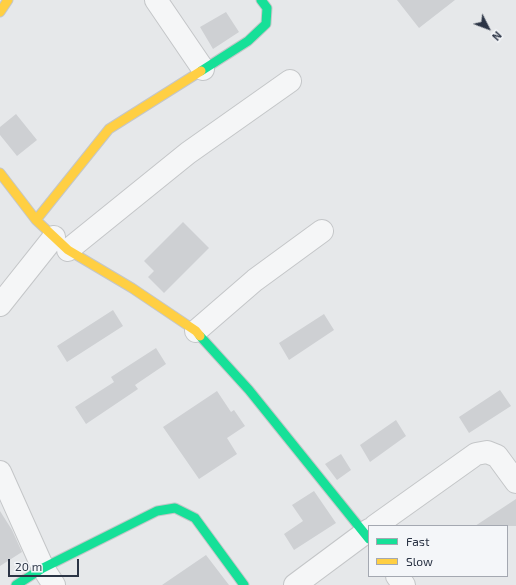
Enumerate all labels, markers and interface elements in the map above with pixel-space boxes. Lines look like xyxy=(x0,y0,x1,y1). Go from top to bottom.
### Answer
north arrow xyxy=(468,8,508,48)
text: N xyxy=(490,29,505,44)
legend xyxy=(368,525,508,577)
text: Fast xyxy=(406,534,429,548)
scale bar xyxy=(10,551,81,577)
text: Slow xyxy=(406,554,433,568)
text: 20 m xyxy=(15,559,42,573)

